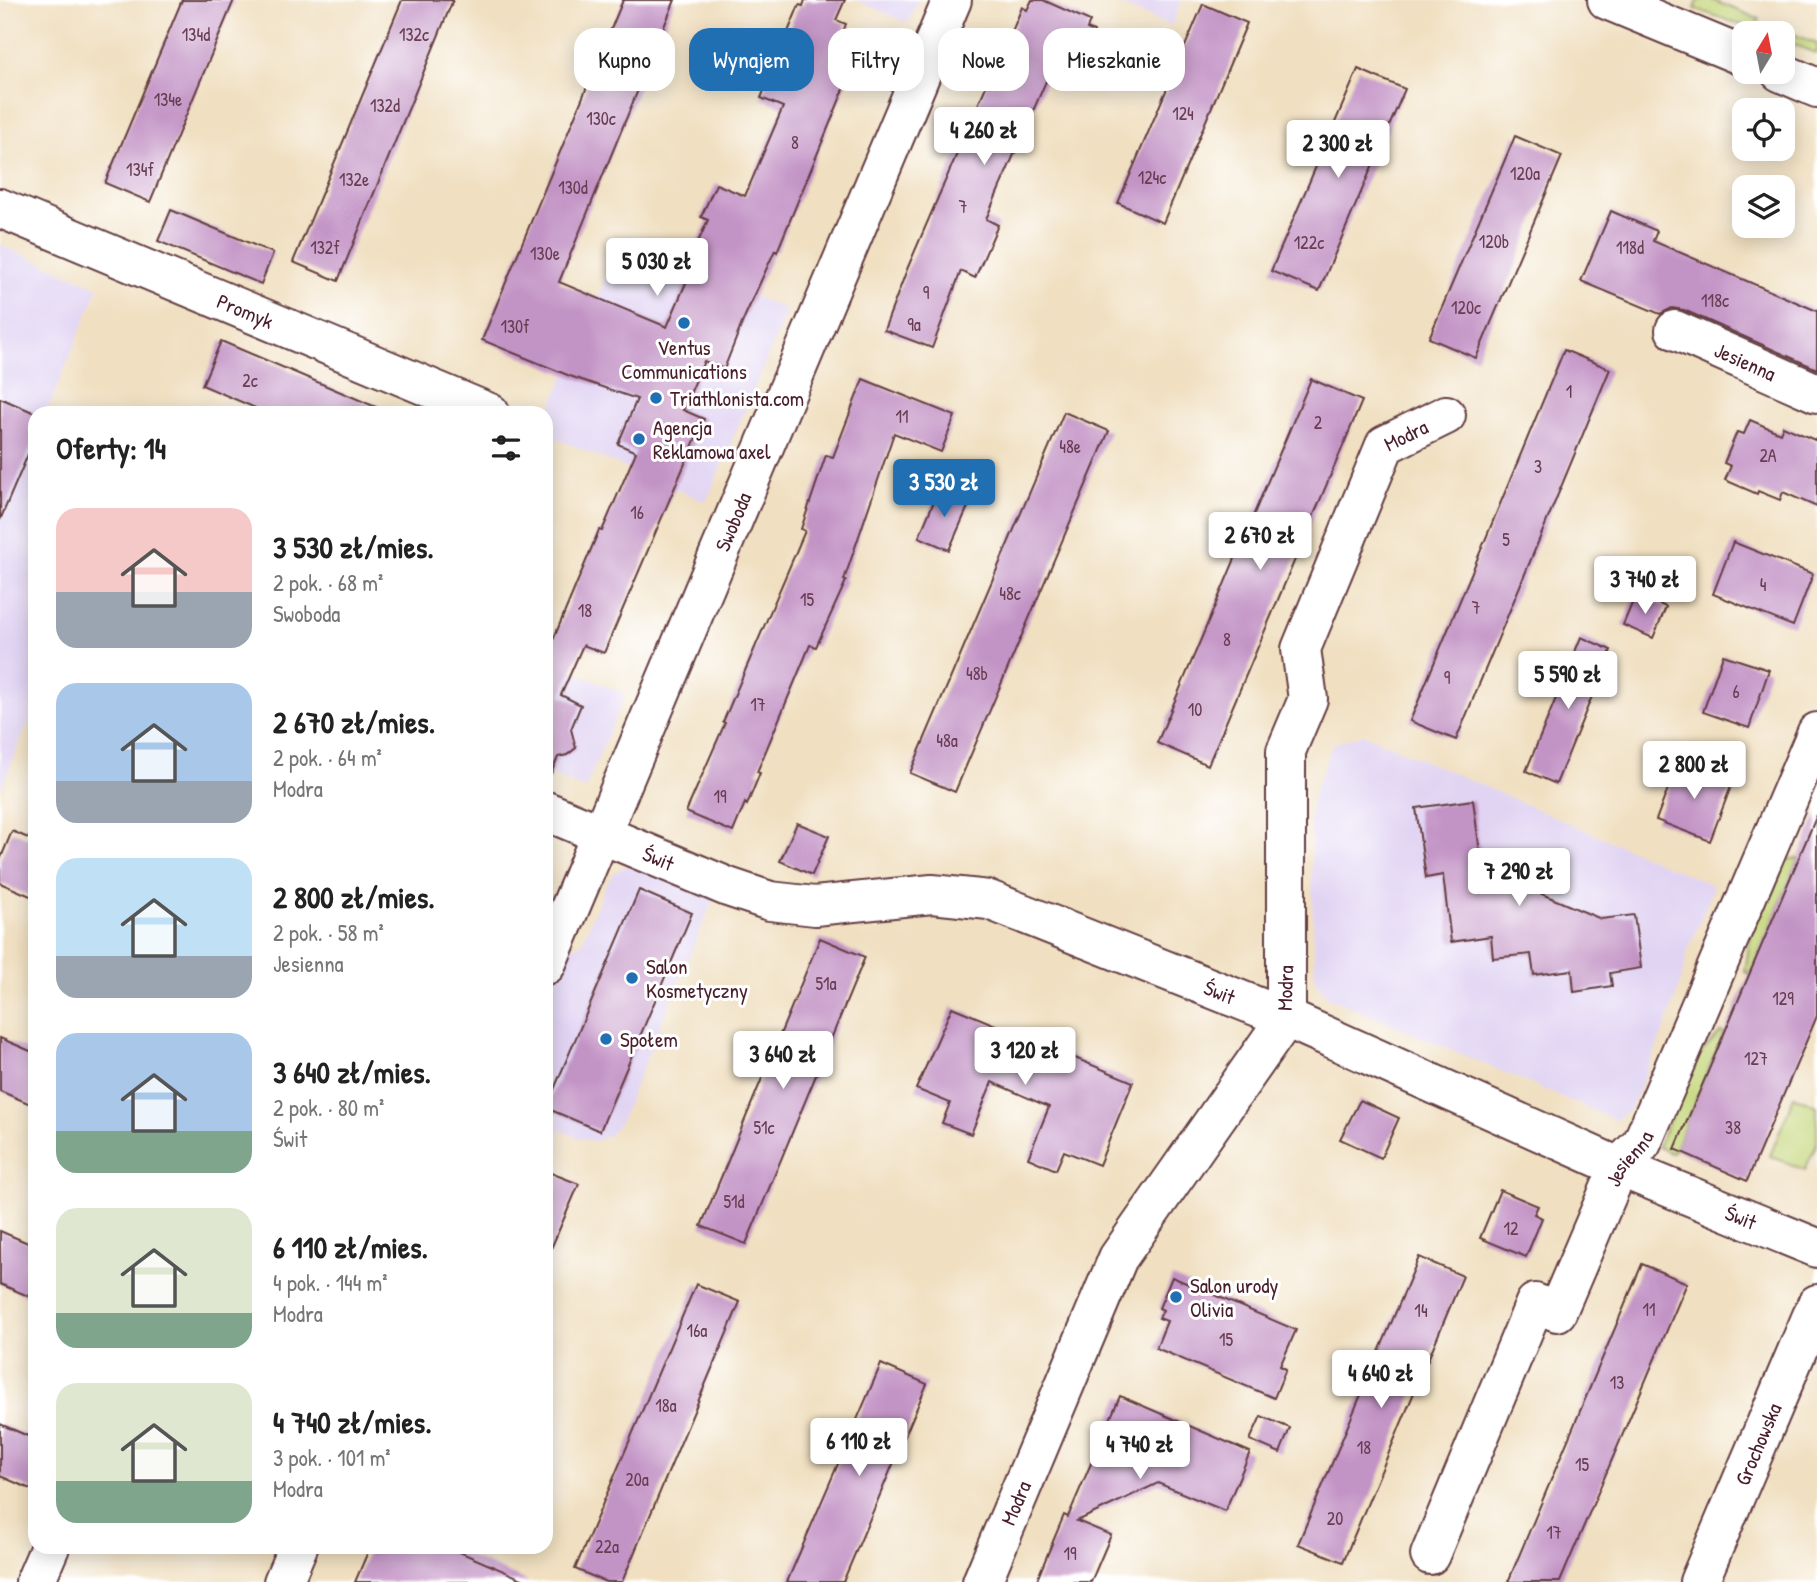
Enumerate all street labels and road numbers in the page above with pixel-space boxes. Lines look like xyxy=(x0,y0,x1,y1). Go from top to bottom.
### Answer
street label: Promyk xyxy=(213,286,278,335)
street label: Jesienna xyxy=(1710,335,1781,388)
street label: Modra xyxy=(1379,412,1433,458)
street label: Swoboda xyxy=(707,488,758,556)
street label: Świt xyxy=(639,839,679,878)
street label: Modra xyxy=(1270,965,1300,1011)
street label: Świt xyxy=(1200,972,1240,1011)
street label: Jesienna xyxy=(1598,1127,1660,1191)
street label: Świt xyxy=(1721,1198,1762,1237)
street label: Grochowska xyxy=(1727,1398,1788,1490)
street label: Modra xyxy=(993,1476,1037,1529)

